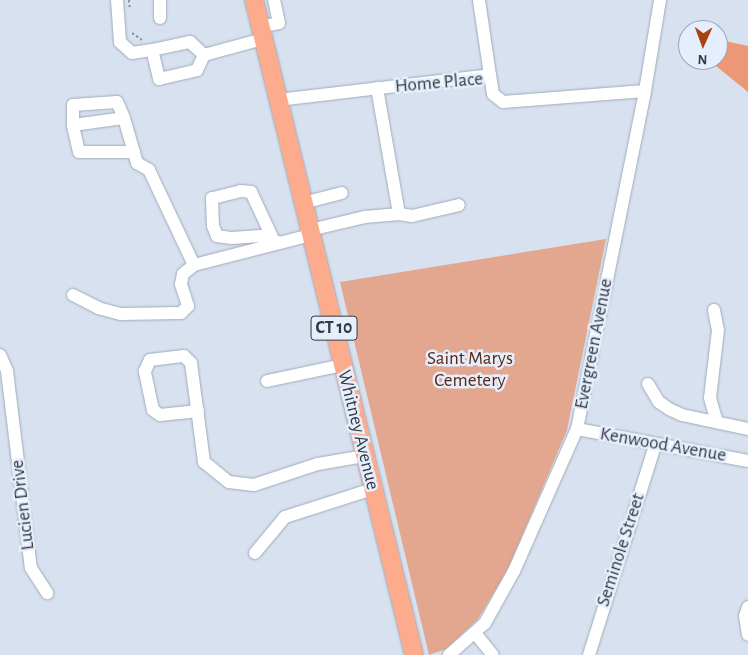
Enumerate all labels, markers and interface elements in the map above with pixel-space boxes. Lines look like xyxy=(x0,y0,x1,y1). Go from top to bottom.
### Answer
north arrow xyxy=(678,20,728,70)
text: N xyxy=(697,52,708,66)
street label: Home Place xyxy=(394,68,484,98)
street label: Evergreen Avenue xyxy=(570,277,618,411)
road number: CT 10 xyxy=(310,312,358,343)
park label: Saint Marys Cemetery xyxy=(427,348,513,392)
street label: Whitney Avenue xyxy=(332,368,384,492)
street label: Kenwood Avenue xyxy=(598,423,728,467)
street label: Lucien Drive xyxy=(6,459,40,551)
street label: Seminole Street xyxy=(592,491,650,609)

